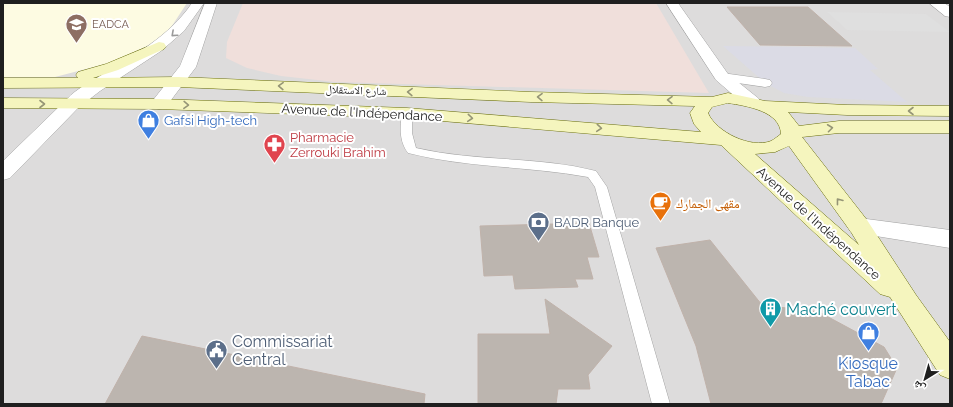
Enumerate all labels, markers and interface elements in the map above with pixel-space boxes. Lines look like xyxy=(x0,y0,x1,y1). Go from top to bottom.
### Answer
school or university icon: EADCA xyxy=(64,11,90,44)
place label: EADCA xyxy=(92,18,129,31)
one-way arrow xyxy=(171,29,179,36)
one-way arrow xyxy=(278,82,284,91)
street label: شارع الاستقلال xyxy=(325,83,387,98)
one-way arrow xyxy=(407,88,413,96)
one-way arrow xyxy=(537,93,543,101)
one-way arrow xyxy=(667,96,673,105)
one-way arrow xyxy=(39,100,45,108)
one-way arrow xyxy=(183,101,189,109)
street label: Avenue de l'Indépendance xyxy=(281,101,443,124)
shop icon: Gafsi High-tech xyxy=(135,107,161,140)
one-way arrow xyxy=(908,107,914,115)
place label: Gafsi High-tech xyxy=(164,113,257,128)
one-way arrow xyxy=(467,114,473,123)
one-way arrow xyxy=(596,124,602,133)
one-way arrow xyxy=(827,124,833,133)
place label: Pharmacie Zerrouki Brahim xyxy=(290,130,386,160)
pharmacy icon: Pharmacie Zerrouki Brahim xyxy=(261,131,287,164)
street label: Avenue de l'Indépendance xyxy=(754,164,884,283)
cafe icon: مقهى الجمارك xyxy=(647,190,673,223)
place label: مقهى الجمارك xyxy=(676,196,740,212)
one-way arrow xyxy=(837,198,844,205)
bank icon: BADR Banque xyxy=(525,209,551,242)
place label: BADR Banque xyxy=(554,215,639,230)
building icon: Maché couvert xyxy=(757,296,783,329)
place label: Maché couvert xyxy=(786,300,897,319)
shop icon: Kiosque Tabac xyxy=(855,320,881,353)
place label: Commissariat Central xyxy=(232,332,333,369)
public building icon: Commissariat Central xyxy=(203,337,229,370)
place label: Kiosque Tabac xyxy=(838,354,898,391)
north arrow xyxy=(905,359,945,399)
text: ش xyxy=(910,377,928,395)

